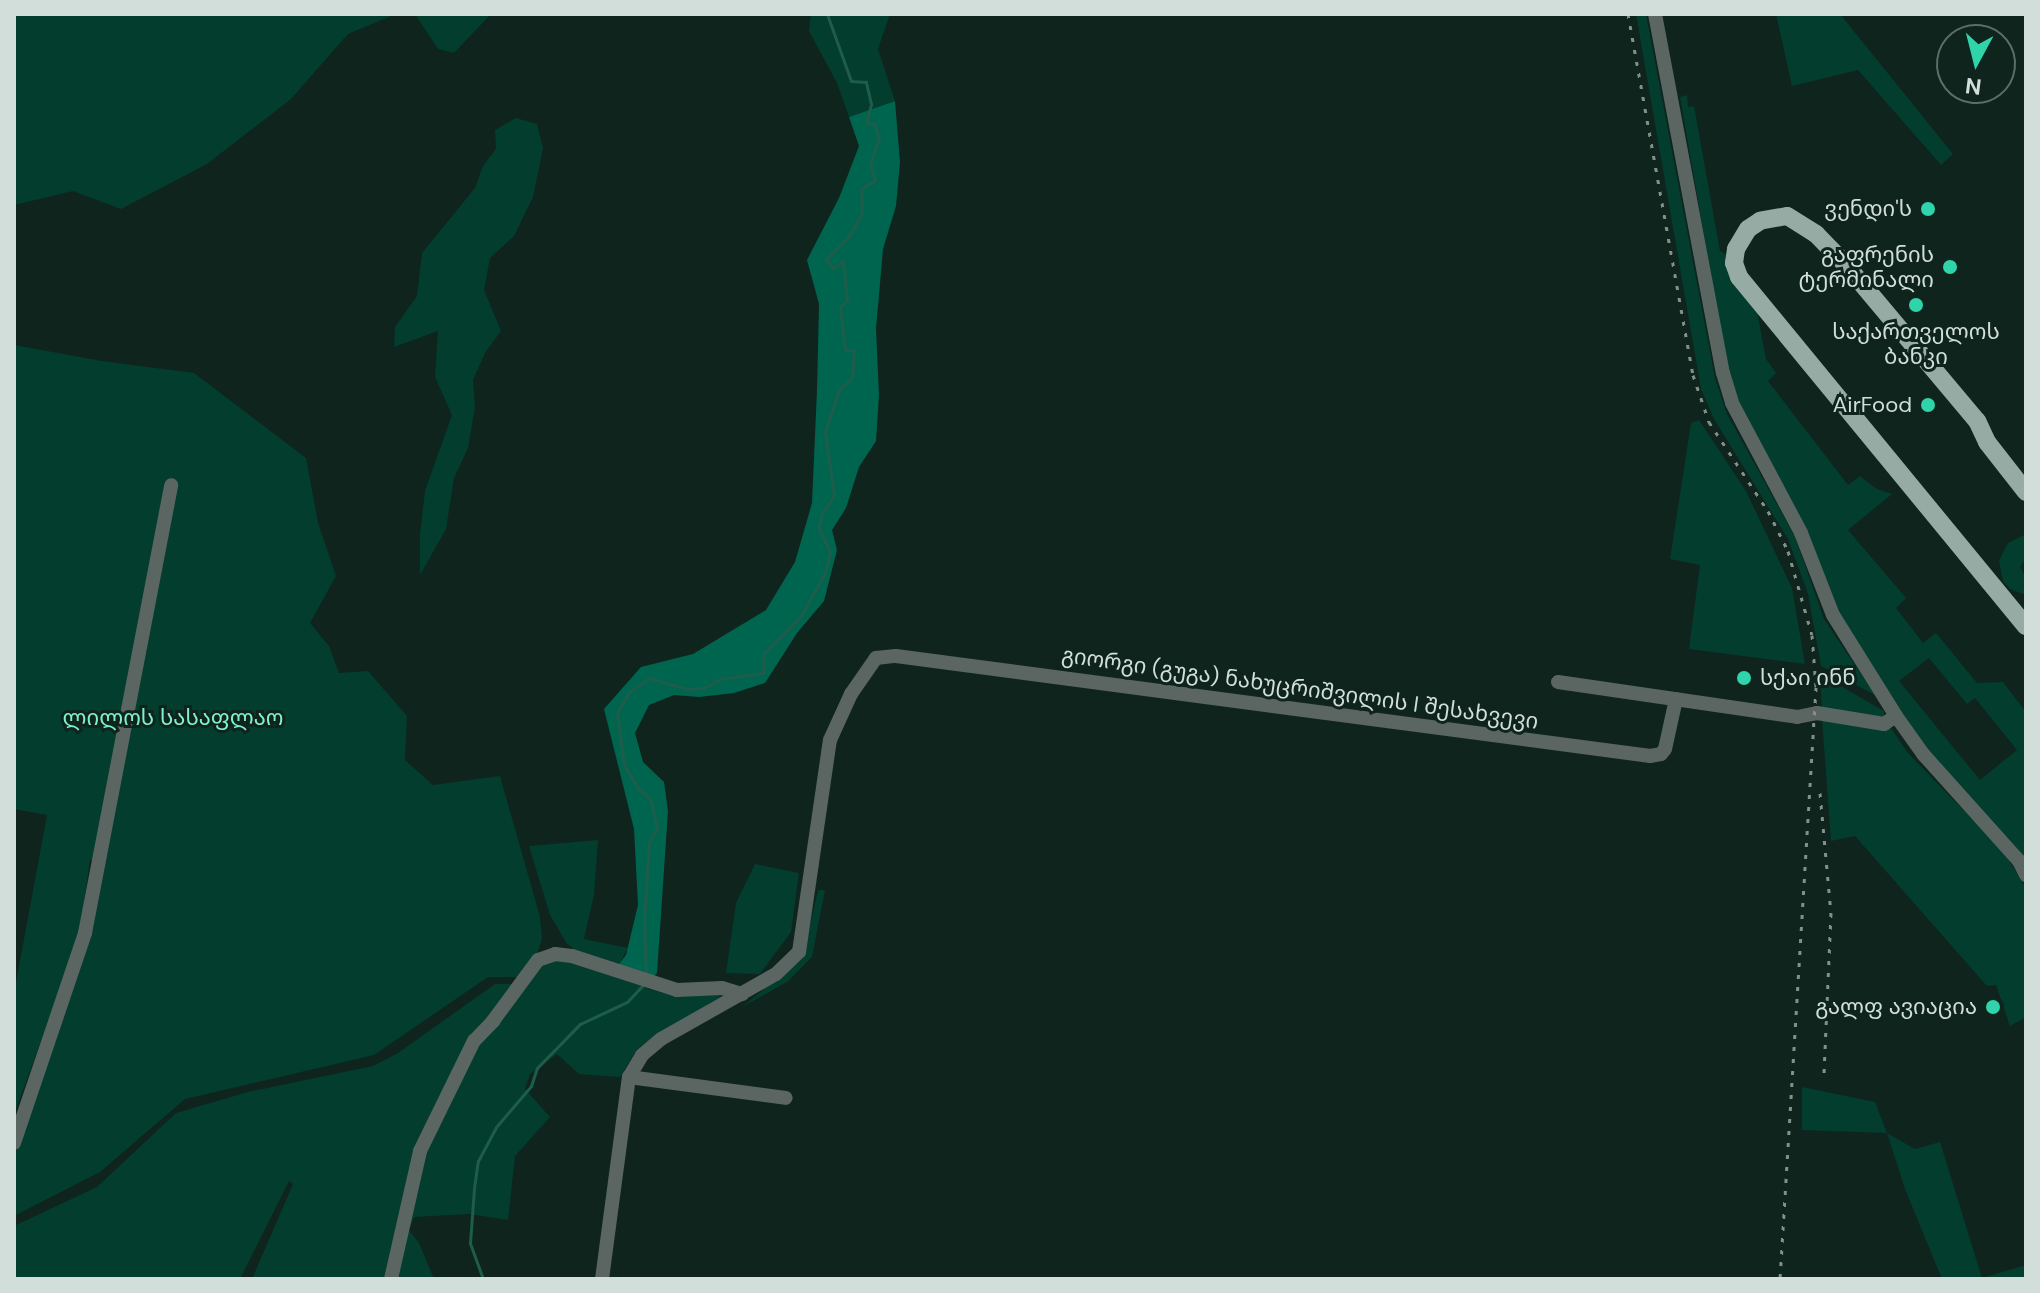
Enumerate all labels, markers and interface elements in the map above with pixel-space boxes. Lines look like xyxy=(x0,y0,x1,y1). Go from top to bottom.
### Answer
north arrow xyxy=(1936,24,2016,104)
text: N xyxy=(1964,71,1983,102)
place label: ვენდი'ს xyxy=(1824,196,1912,222)
marker: ვენდი'ს xyxy=(1919,200,1937,218)
place label: გაფრენის ტერმინალი xyxy=(1799,241,1934,292)
marker: გაფრენის ტერმინალი xyxy=(1941,258,1959,276)
marker: საქართველოს ბანკი xyxy=(1907,296,1925,314)
place label: საქართველოს ბანკი xyxy=(1832,318,2000,370)
place label: AirFood xyxy=(1833,392,1912,418)
marker: AirFood xyxy=(1919,396,1937,414)
street label: გიორგი (გუგა) ნახუცრიშვილის I შესახვევი xyxy=(1060,641,1540,735)
place label: სქაი ინნ xyxy=(1760,665,1856,691)
marker: სქაი ინნ xyxy=(1735,669,1753,687)
park label: ლილოს სასაფლაო xyxy=(63,705,283,731)
place label: გალფ ავიაცია xyxy=(1815,994,1977,1020)
marker: გალფ ავიაცია xyxy=(1984,998,2002,1016)

